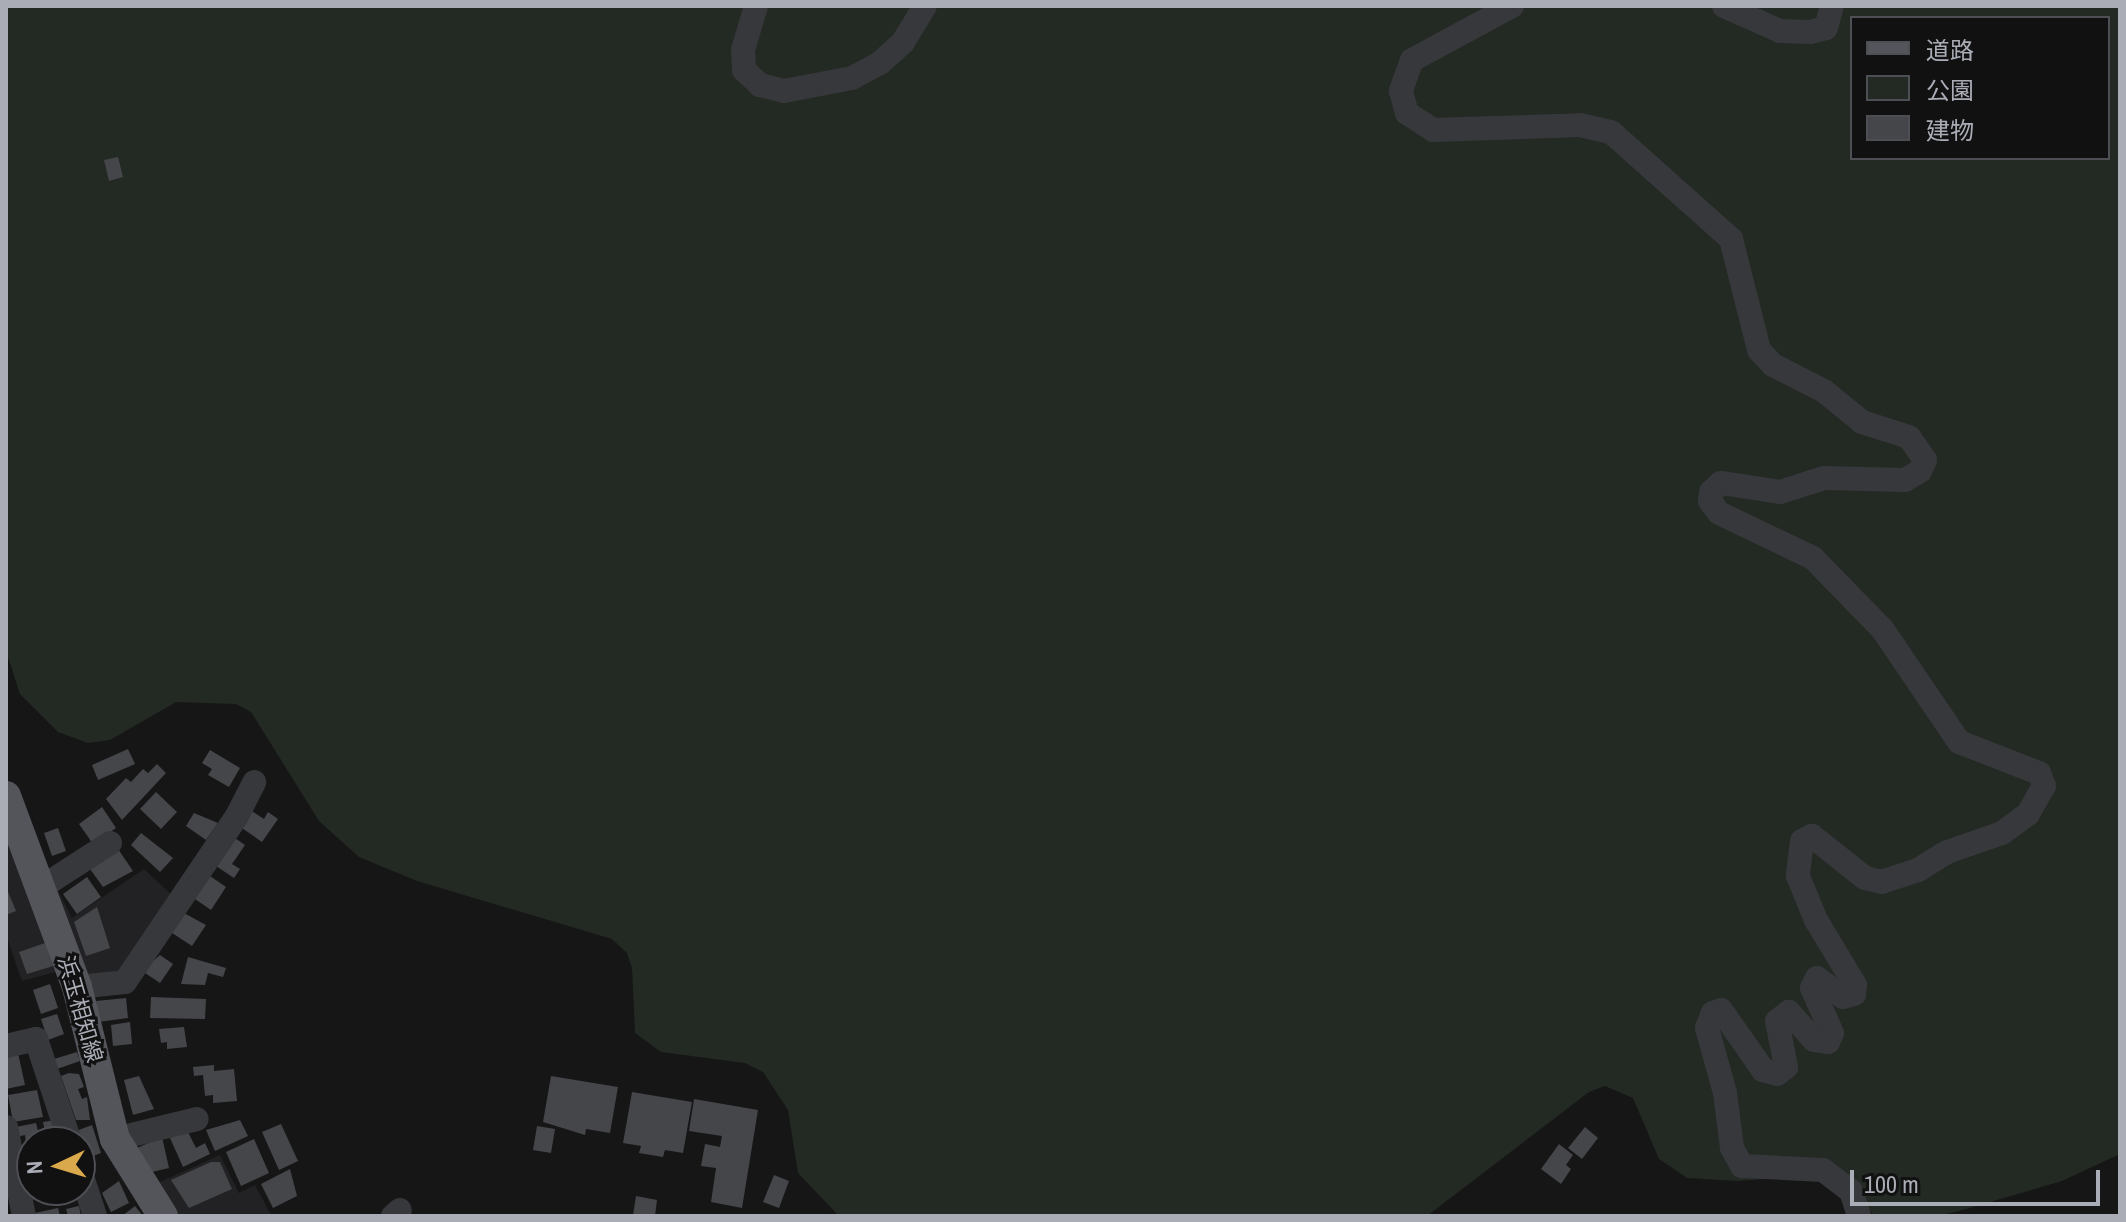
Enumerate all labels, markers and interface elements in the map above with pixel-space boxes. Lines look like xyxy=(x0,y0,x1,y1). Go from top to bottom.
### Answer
legend xyxy=(1850,16,2110,160)
text: 道路 xyxy=(1926,34,1974,66)
text: 公園 xyxy=(1926,74,1974,106)
text: 建物 xyxy=(1926,114,1974,146)
street label: 浜玉相知線 xyxy=(52,952,108,1066)
north arrow xyxy=(16,1126,96,1206)
scale bar xyxy=(1854,1154,2104,1204)
text: N xyxy=(19,1160,49,1175)
text: 100 m xyxy=(1864,1168,1919,1200)

